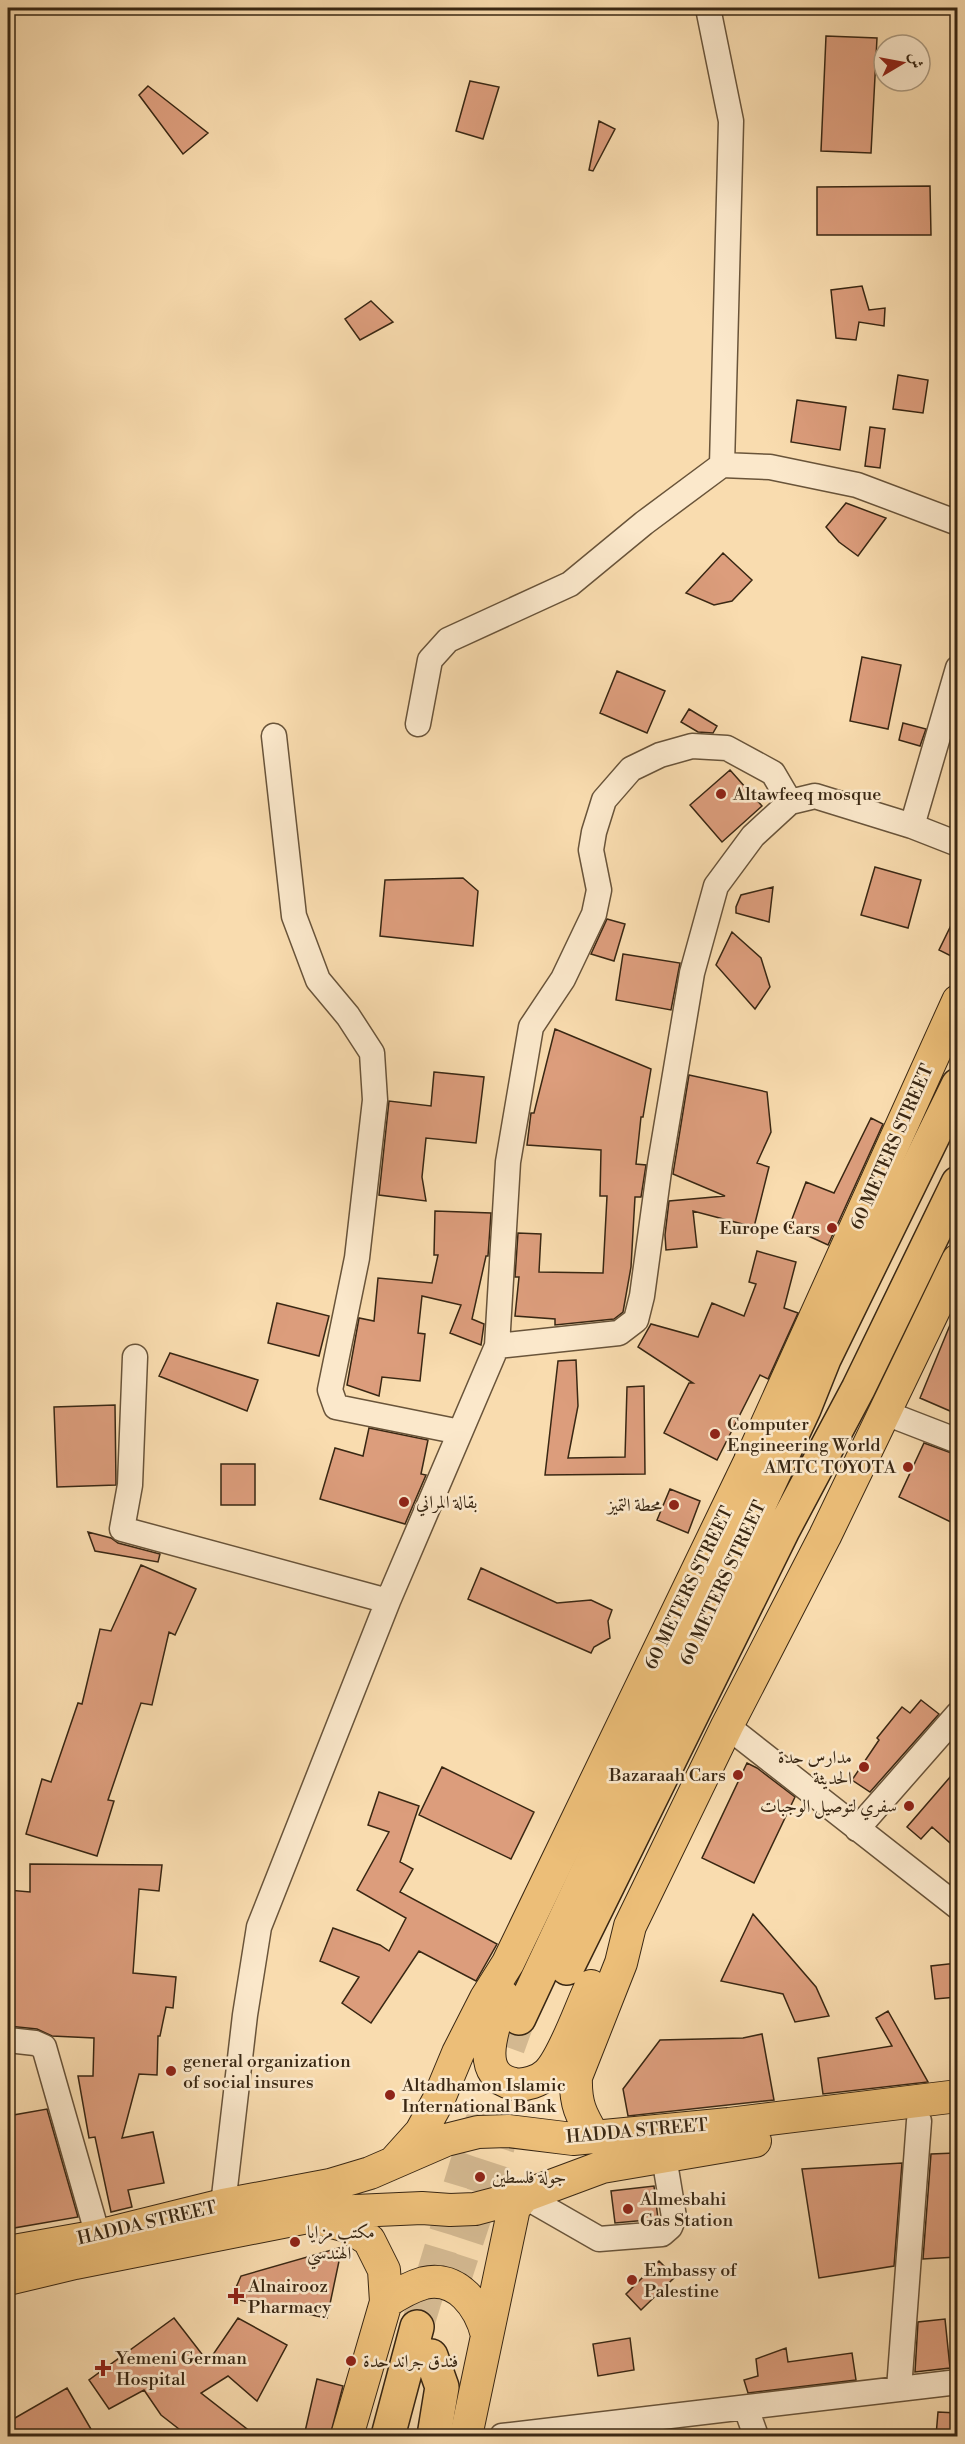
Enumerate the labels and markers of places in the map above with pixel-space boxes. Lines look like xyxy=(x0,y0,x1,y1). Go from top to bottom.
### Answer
place label: Altawfeeq mosque xyxy=(732,783,881,806)
marker: Altawfeeq mosque xyxy=(714,787,728,801)
place label: Europe Cars xyxy=(719,1217,820,1240)
marker: Europe Cars xyxy=(825,1221,839,1235)
place label: Computer Engineering World xyxy=(727,1413,881,1457)
marker: Computer Engineering World xyxy=(708,1427,722,1441)
place label: AMTC TOYOTA xyxy=(763,1456,897,1479)
marker: AMTC TOYOTA xyxy=(901,1460,915,1474)
place label: بقالة المراني xyxy=(416,1491,477,1517)
place label: محطة التميز xyxy=(606,1494,662,1517)
marker: بقالة المراني xyxy=(397,1495,411,1509)
marker: محطة التميز xyxy=(667,1498,681,1512)
place label: مدارس حدة الحديثة xyxy=(778,1746,852,1790)
marker: مدارس حدة الحديثة xyxy=(857,1760,871,1774)
place label: Bazaraah Cars xyxy=(608,1764,726,1787)
marker: Bazaraah Cars xyxy=(731,1768,745,1782)
place label: سفري لتوصيل الوجبات xyxy=(760,1795,897,1821)
marker: سفري لتوصيل الوجبات xyxy=(902,1799,916,1813)
place label: general organization of social insures xyxy=(183,2050,351,2094)
marker: general organization of social insures xyxy=(164,2064,178,2078)
place label: Altadhamon Islamic International Bank xyxy=(401,2074,566,2118)
marker: Altadhamon Islamic International Bank xyxy=(383,2088,397,2102)
place label: جولة فلسطين xyxy=(492,2166,566,2189)
marker: جولة فلسطين xyxy=(473,2170,487,2184)
place label: Almesbahi Gas Station xyxy=(639,2188,733,2232)
marker: Almesbahi Gas Station xyxy=(621,2202,635,2216)
place label: مكتب مزايا الهندسي xyxy=(307,2221,375,2270)
marker: مكتب مزايا الهندسي xyxy=(288,2235,302,2249)
place label: Embassy of Palestine xyxy=(644,2259,738,2303)
marker: Embassy of Palestine xyxy=(625,2273,639,2287)
place label: Alnairooz Pharmacy xyxy=(247,2275,331,2319)
marker: Alnairooz Pharmacy xyxy=(229,2289,243,2303)
place label: Yemeni German Hospital xyxy=(115,2347,247,2391)
place label: فندق جراند حدة xyxy=(363,2350,458,2373)
marker: فندق جراند حدة xyxy=(344,2354,358,2368)
marker: Yemeni German Hospital xyxy=(94,2359,112,2377)

